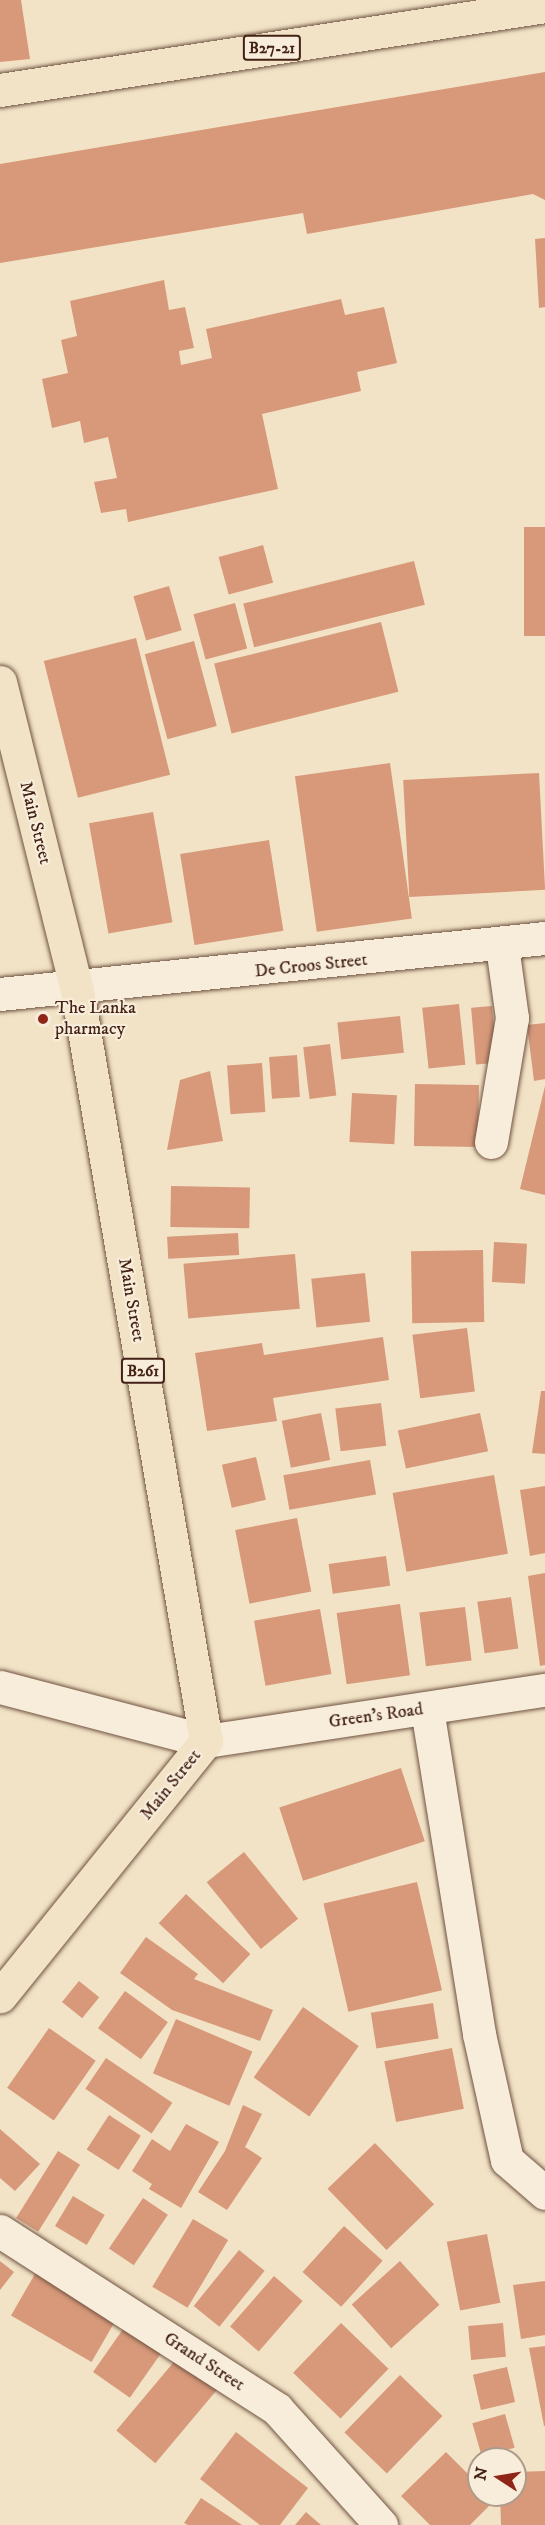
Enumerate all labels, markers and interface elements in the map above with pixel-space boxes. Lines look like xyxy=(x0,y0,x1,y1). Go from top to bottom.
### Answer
road number: B27-21 xyxy=(242,35,302,61)
street label: Main Street xyxy=(14,779,56,867)
street label: De Croos Street xyxy=(254,949,368,983)
place label: The Lanka pharmacy xyxy=(55,998,136,1040)
marker: The Lanka pharmacy xyxy=(36,1012,50,1026)
street label: Main Street xyxy=(113,1256,149,1344)
road number: B261 xyxy=(120,1358,166,1384)
street label: Green's Road xyxy=(327,1699,425,1733)
street label: Main Street xyxy=(136,1745,206,1825)
street label: Grand Street xyxy=(160,2328,248,2396)
north arrow xyxy=(467,2447,527,2507)
text: N xyxy=(470,2465,492,2482)

